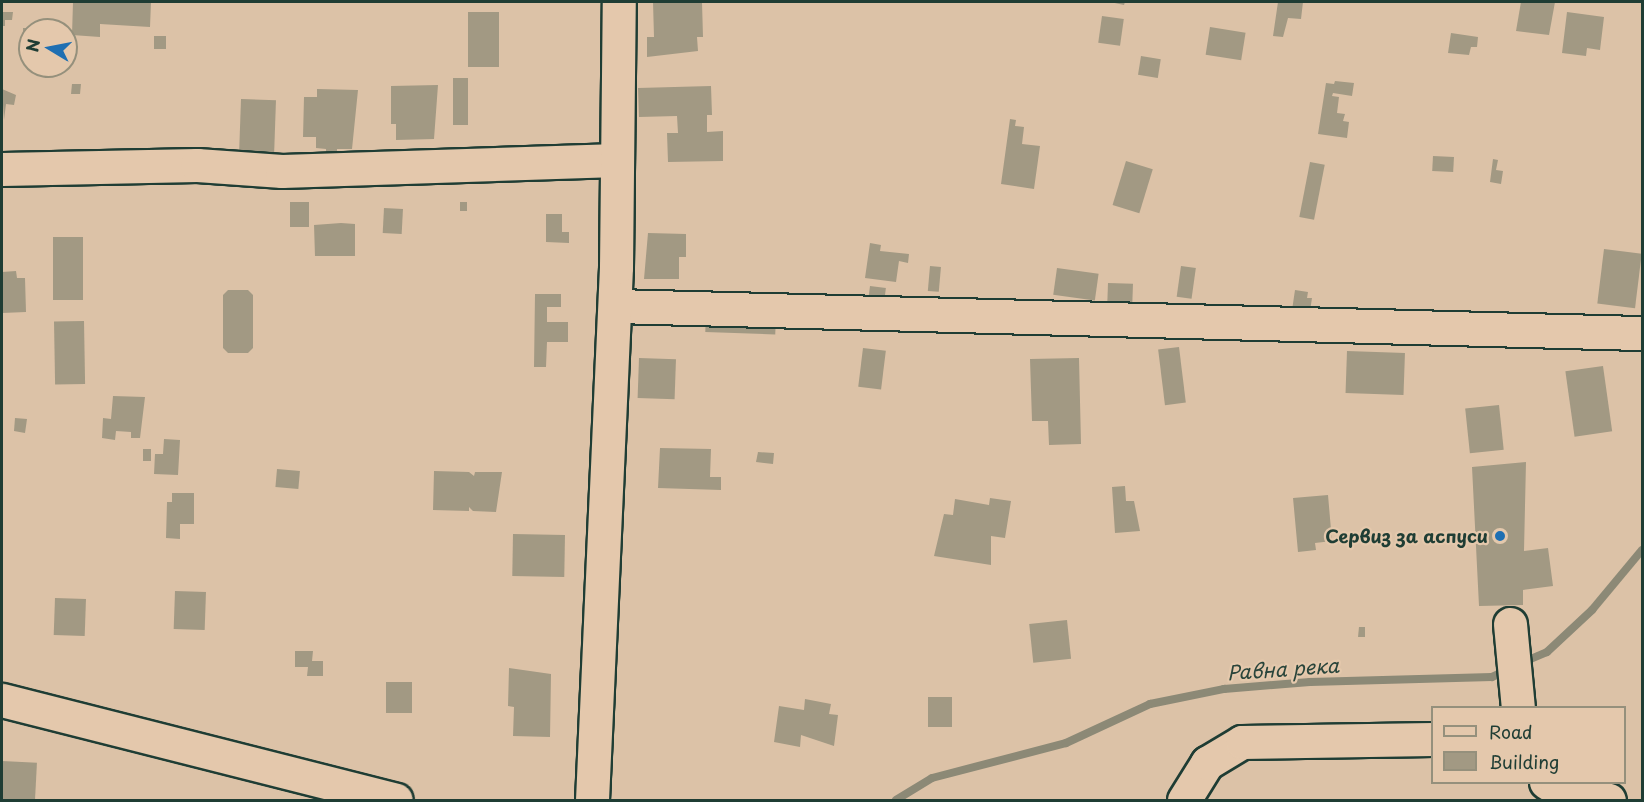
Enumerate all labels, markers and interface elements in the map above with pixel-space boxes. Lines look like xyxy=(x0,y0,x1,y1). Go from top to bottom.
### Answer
north arrow xyxy=(18,18,78,78)
text: N xyxy=(19,37,45,54)
place label: Сервиз за аспуси xyxy=(1324,525,1488,547)
marker: Сервиз за аспуси xyxy=(1493,529,1507,543)
water label: Равна река xyxy=(1225,653,1341,685)
legend xyxy=(1431,706,1626,784)
text: Road xyxy=(1489,718,1533,745)
text: Building xyxy=(1489,748,1559,775)

